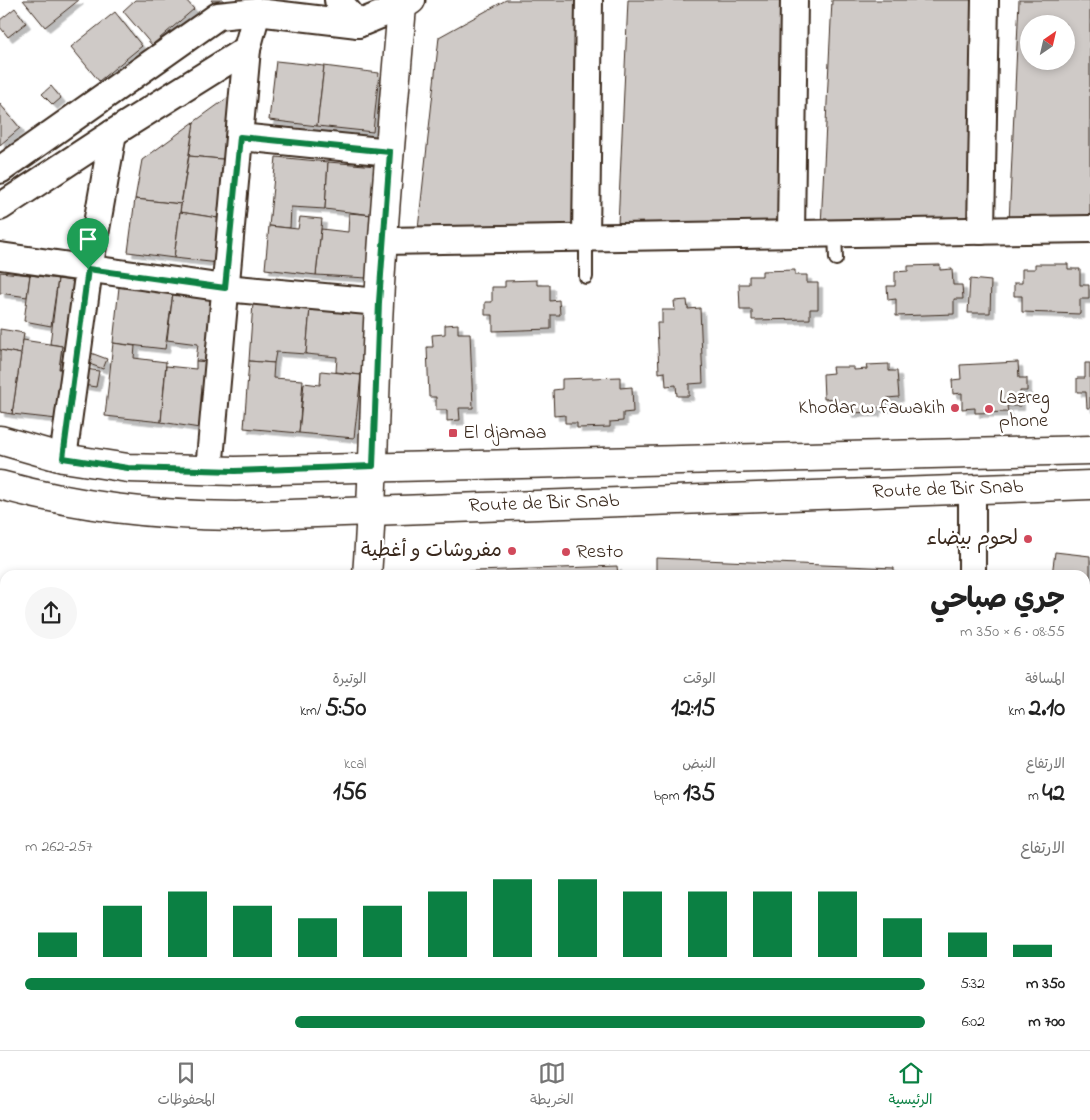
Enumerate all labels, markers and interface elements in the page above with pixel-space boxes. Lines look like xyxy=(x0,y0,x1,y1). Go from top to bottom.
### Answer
north arrow xyxy=(1020,15,1075,70)
map controls xyxy=(1020,15,1075,70)
pin xyxy=(67,218,109,269)
icon: arrive xyxy=(74,225,102,253)
place label: Lazreg phone xyxy=(999,384,1050,436)
place label: Khodar w fawakih xyxy=(798,394,945,423)
marker: Khodar w fawakih xyxy=(949,402,961,414)
marker: Lazreg phone xyxy=(983,403,995,415)
place label: El djamaa xyxy=(463,419,547,448)
marker: El djamaa xyxy=(447,427,459,439)
street label: Route de Bir Snab xyxy=(872,473,1024,507)
street label: Route de Bir Snab xyxy=(468,487,620,521)
place label: لحوم بيضاء xyxy=(926,525,1018,554)
marker: لحوم بيضاء xyxy=(1022,533,1034,545)
place label: مفروشات و أغطية xyxy=(361,537,502,566)
place label: Resto xyxy=(576,538,623,567)
marker: مفروشات و أغطية xyxy=(506,545,518,557)
marker: Resto xyxy=(560,546,572,558)
text: جري صباحي xyxy=(930,580,1065,621)
button: share xyxy=(25,587,77,639)
text: 08:55 · 6 × 350 m xyxy=(960,620,1065,644)
text: الوتيرة xyxy=(333,669,366,690)
text: الوقت xyxy=(683,669,716,690)
text: المسافة xyxy=(1025,669,1065,690)
text: 5:50 xyxy=(325,691,366,727)
text: 12:15 xyxy=(671,691,716,727)
text: 2.10 xyxy=(1029,691,1065,727)
text: /km xyxy=(300,701,325,722)
text: km xyxy=(1008,701,1029,722)
text: kcal xyxy=(344,754,366,775)
text: النبض xyxy=(682,754,716,775)
text: الارتفاع xyxy=(1026,754,1065,775)
text: 156 xyxy=(333,775,366,811)
text: 135 xyxy=(683,776,716,812)
text: 42 xyxy=(1042,776,1065,812)
text: bpm xyxy=(654,786,683,807)
text: m xyxy=(1028,786,1042,807)
text: 257–262 m xyxy=(25,835,93,859)
text: الارتفاع xyxy=(1020,837,1065,861)
text: 5:32 xyxy=(960,972,985,996)
text: 350 m xyxy=(1026,972,1065,996)
text: 6:02 xyxy=(962,1010,985,1034)
text: 700 m xyxy=(1028,1010,1065,1034)
tab: المحفوظات xyxy=(157,1059,215,1112)
tab: الخريطة xyxy=(530,1059,574,1112)
tab: الرئيسية xyxy=(889,1059,933,1112)

